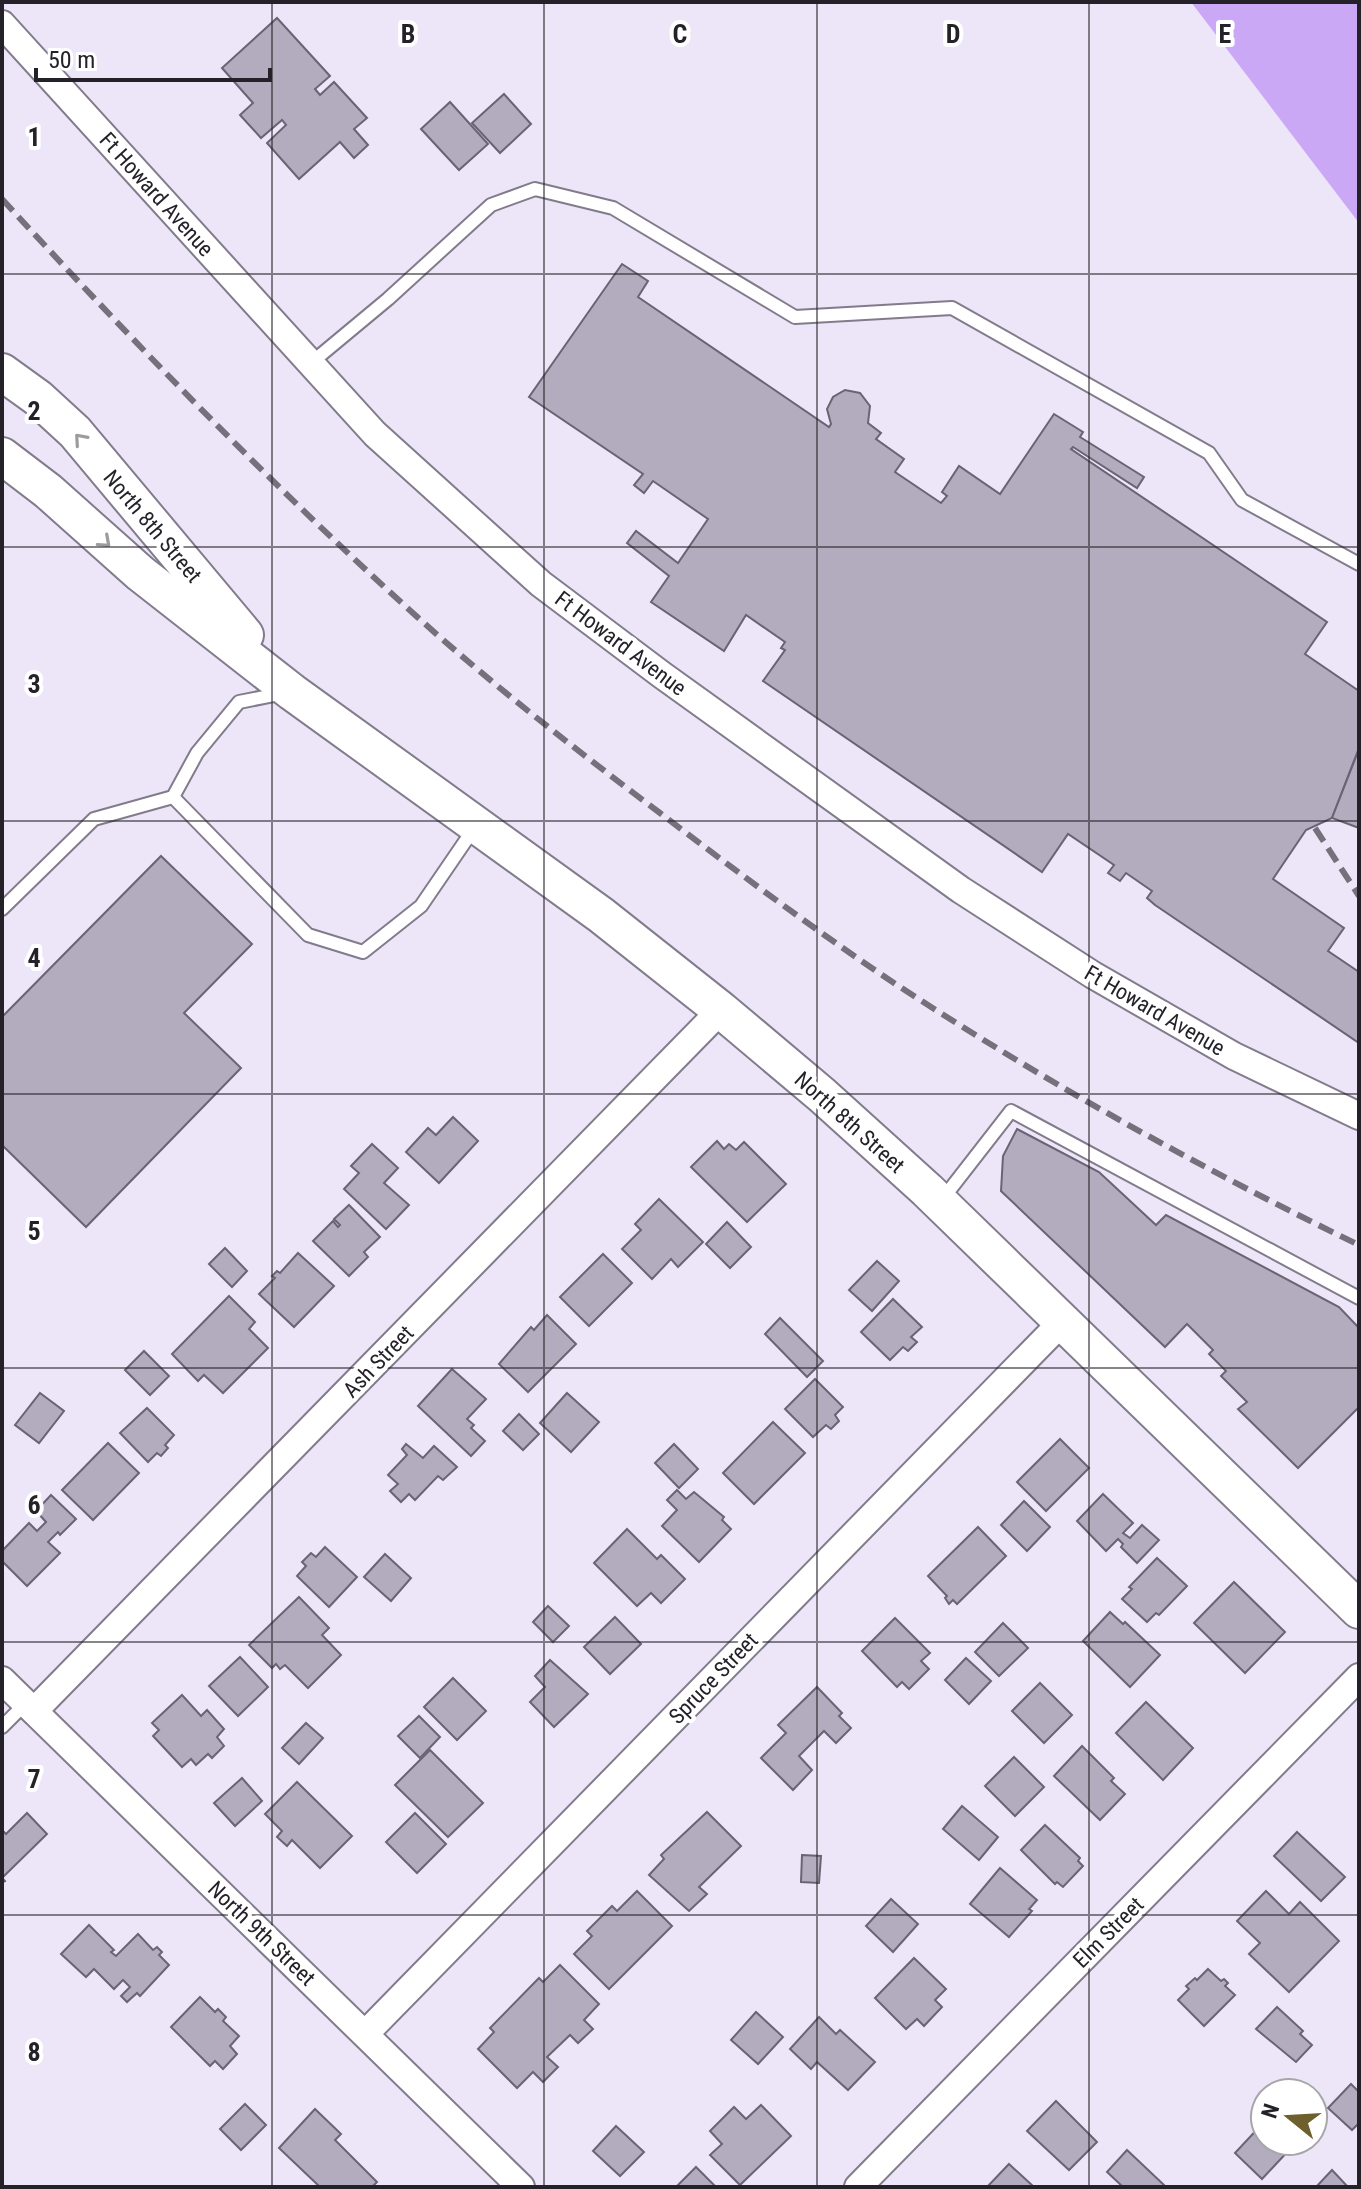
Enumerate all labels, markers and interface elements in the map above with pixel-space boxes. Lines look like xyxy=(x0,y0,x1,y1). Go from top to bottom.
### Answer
text: B xyxy=(401,19,415,49)
text: C xyxy=(673,19,688,49)
text: D xyxy=(946,19,960,49)
text: E xyxy=(1219,19,1232,49)
scale bar xyxy=(36,32,270,82)
text: 50 m xyxy=(48,46,95,74)
text: 1 xyxy=(27,122,41,152)
street label: Ft Howard Avenue xyxy=(95,127,219,261)
text: 2 xyxy=(27,396,41,426)
one-way arrow xyxy=(75,434,90,449)
street label: North 8th Street xyxy=(98,465,207,587)
one-way arrow xyxy=(95,532,110,546)
street label: Ft Howard Avenue xyxy=(550,586,691,701)
text: 3 xyxy=(27,669,41,699)
text: 4 xyxy=(27,943,41,973)
street label: Ft Howard Avenue xyxy=(1080,960,1229,1061)
street label: North 8th Street xyxy=(790,1067,910,1178)
text: 5 xyxy=(27,1216,41,1246)
street label: Ash Street xyxy=(338,1320,419,1402)
text: 6 xyxy=(27,1490,41,1520)
street label: Spruce Street xyxy=(664,1628,763,1729)
text: 7 xyxy=(27,1764,41,1794)
street label: North 9th Street xyxy=(203,1876,320,1991)
street label: Elm Street xyxy=(1068,1892,1149,1973)
text: 8 xyxy=(27,2037,41,2067)
north arrow xyxy=(1249,2077,1329,2157)
text: N xyxy=(1256,2101,1284,2121)

